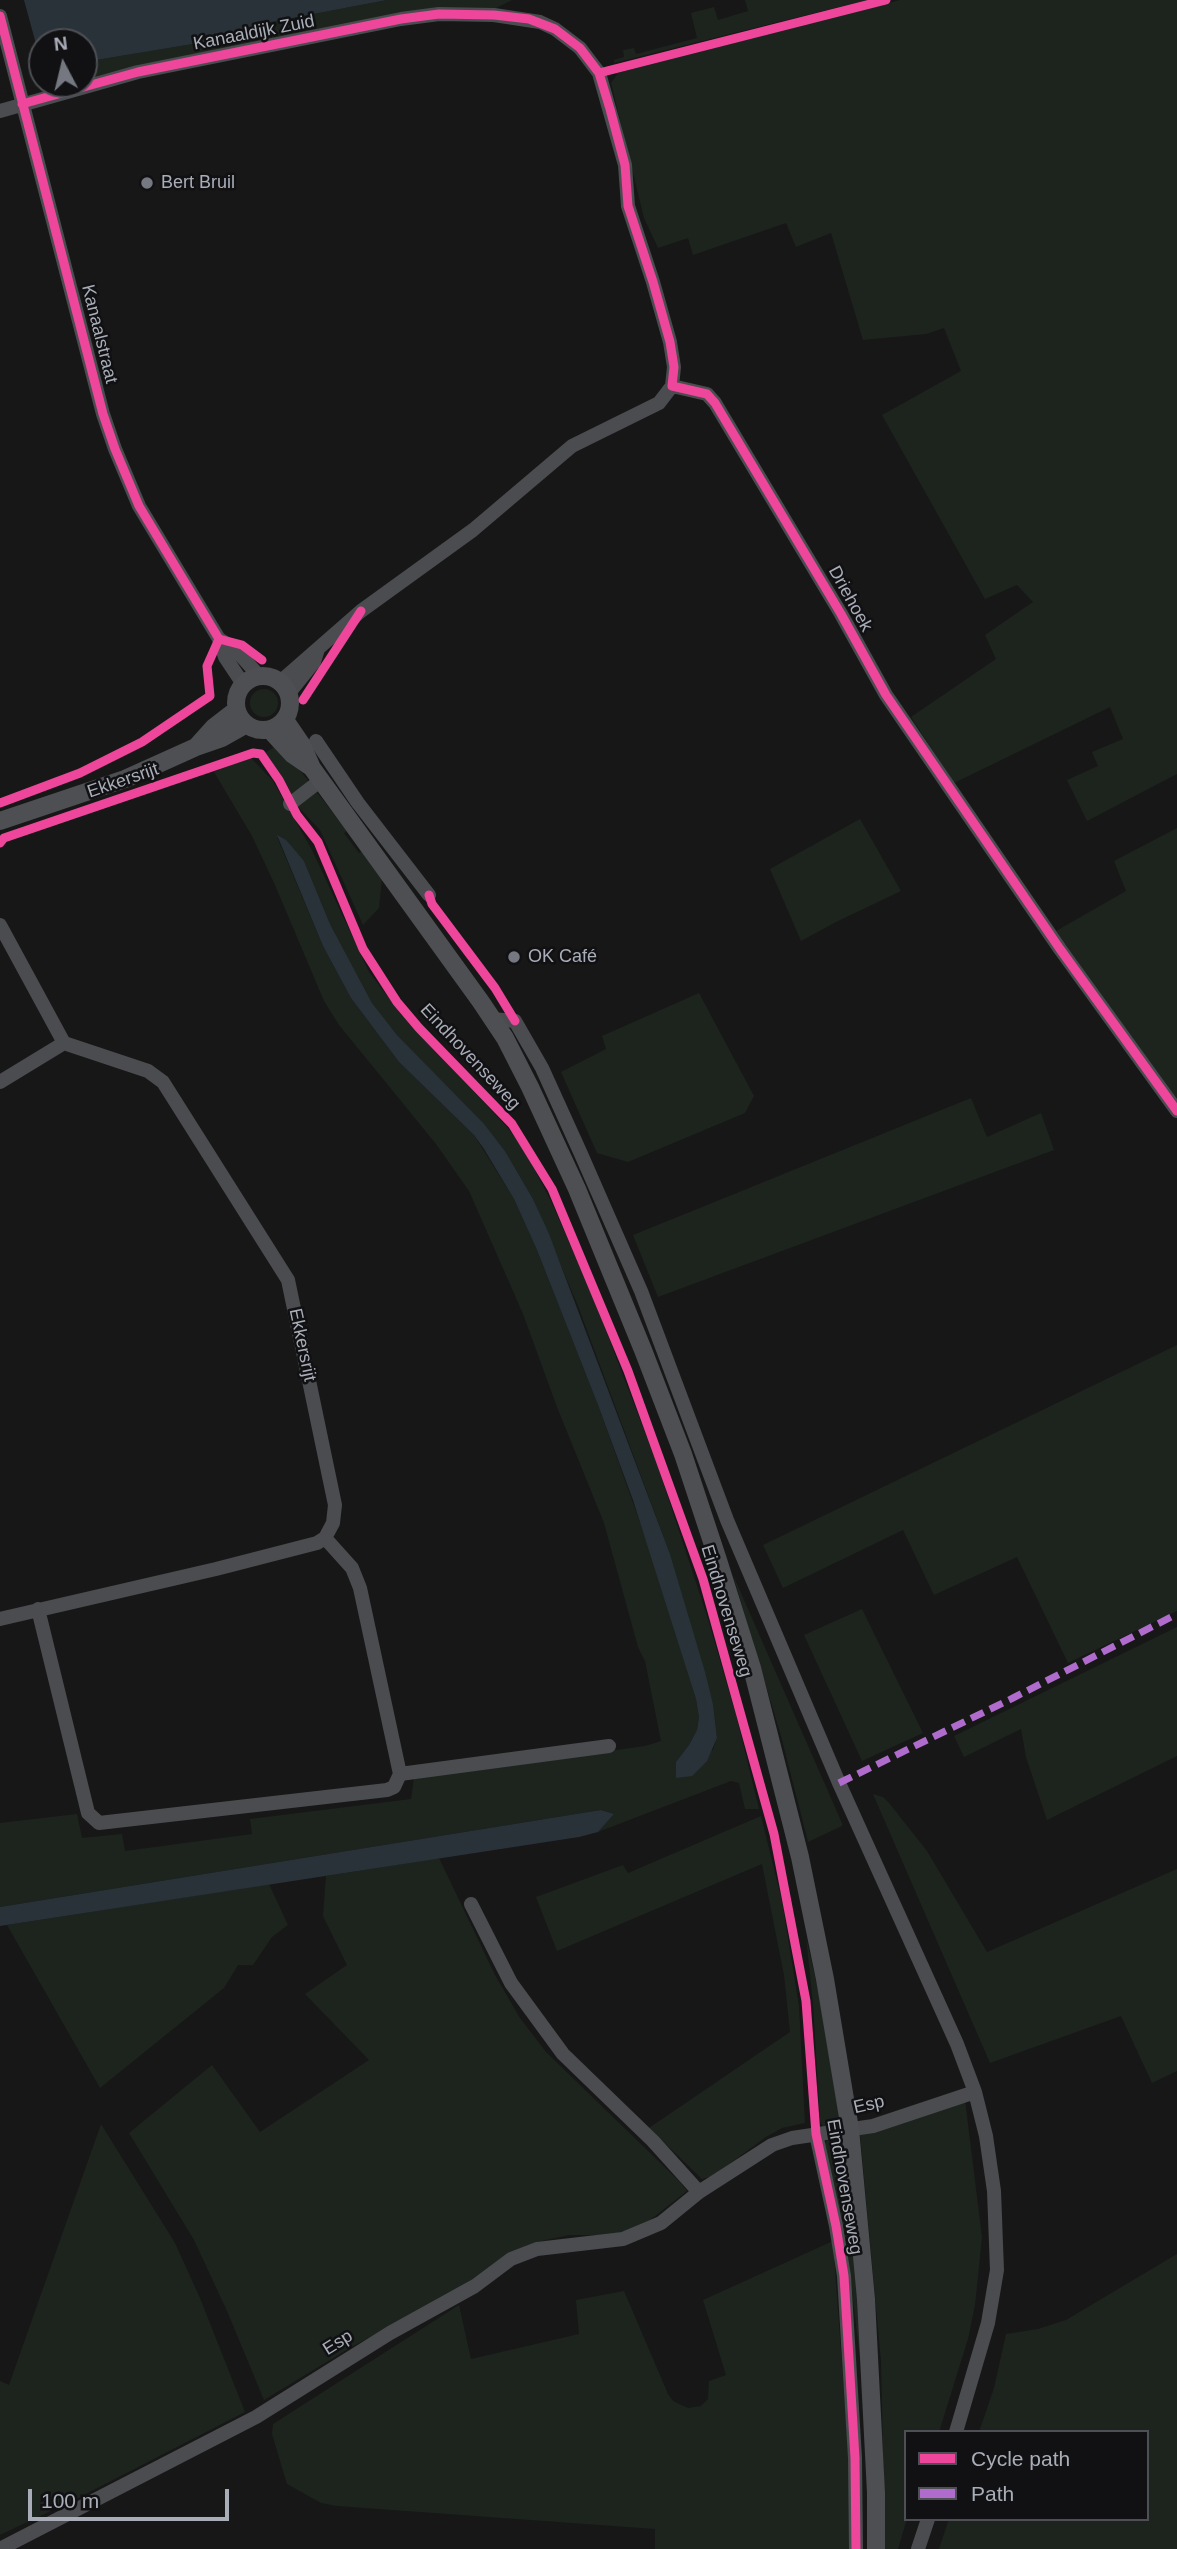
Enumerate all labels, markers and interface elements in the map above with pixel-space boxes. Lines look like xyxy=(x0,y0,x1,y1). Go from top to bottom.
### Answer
street label: Kanaaldijk Zuid xyxy=(192,11,316,55)
north arrow xyxy=(28,28,98,98)
text: N xyxy=(53,32,69,55)
place label: Bert Bruil xyxy=(161,172,235,194)
marker: Bert Bruil xyxy=(139,175,155,191)
street label: Kanaalstraat xyxy=(76,282,122,386)
street label: Driehoek xyxy=(823,562,877,636)
street label: Ekkersrijt xyxy=(84,759,162,803)
place label: OK Café xyxy=(528,946,597,968)
marker: OK Café xyxy=(506,949,522,965)
street label: Eindhovenseweg xyxy=(415,999,525,1115)
street label: Ekkersrijt xyxy=(284,1307,320,1383)
street label: Eindhovenseweg xyxy=(696,1542,756,1680)
street label: Esp xyxy=(851,2091,887,2119)
street label: Eindhovenseweg xyxy=(821,2118,867,2256)
street label: Esp xyxy=(319,2326,357,2360)
legend xyxy=(904,2430,1149,2521)
text: Cycle path xyxy=(971,2447,1070,2470)
scale bar xyxy=(32,2476,233,2520)
text: Path xyxy=(971,2482,1014,2505)
text: 100 m xyxy=(41,2489,99,2512)

